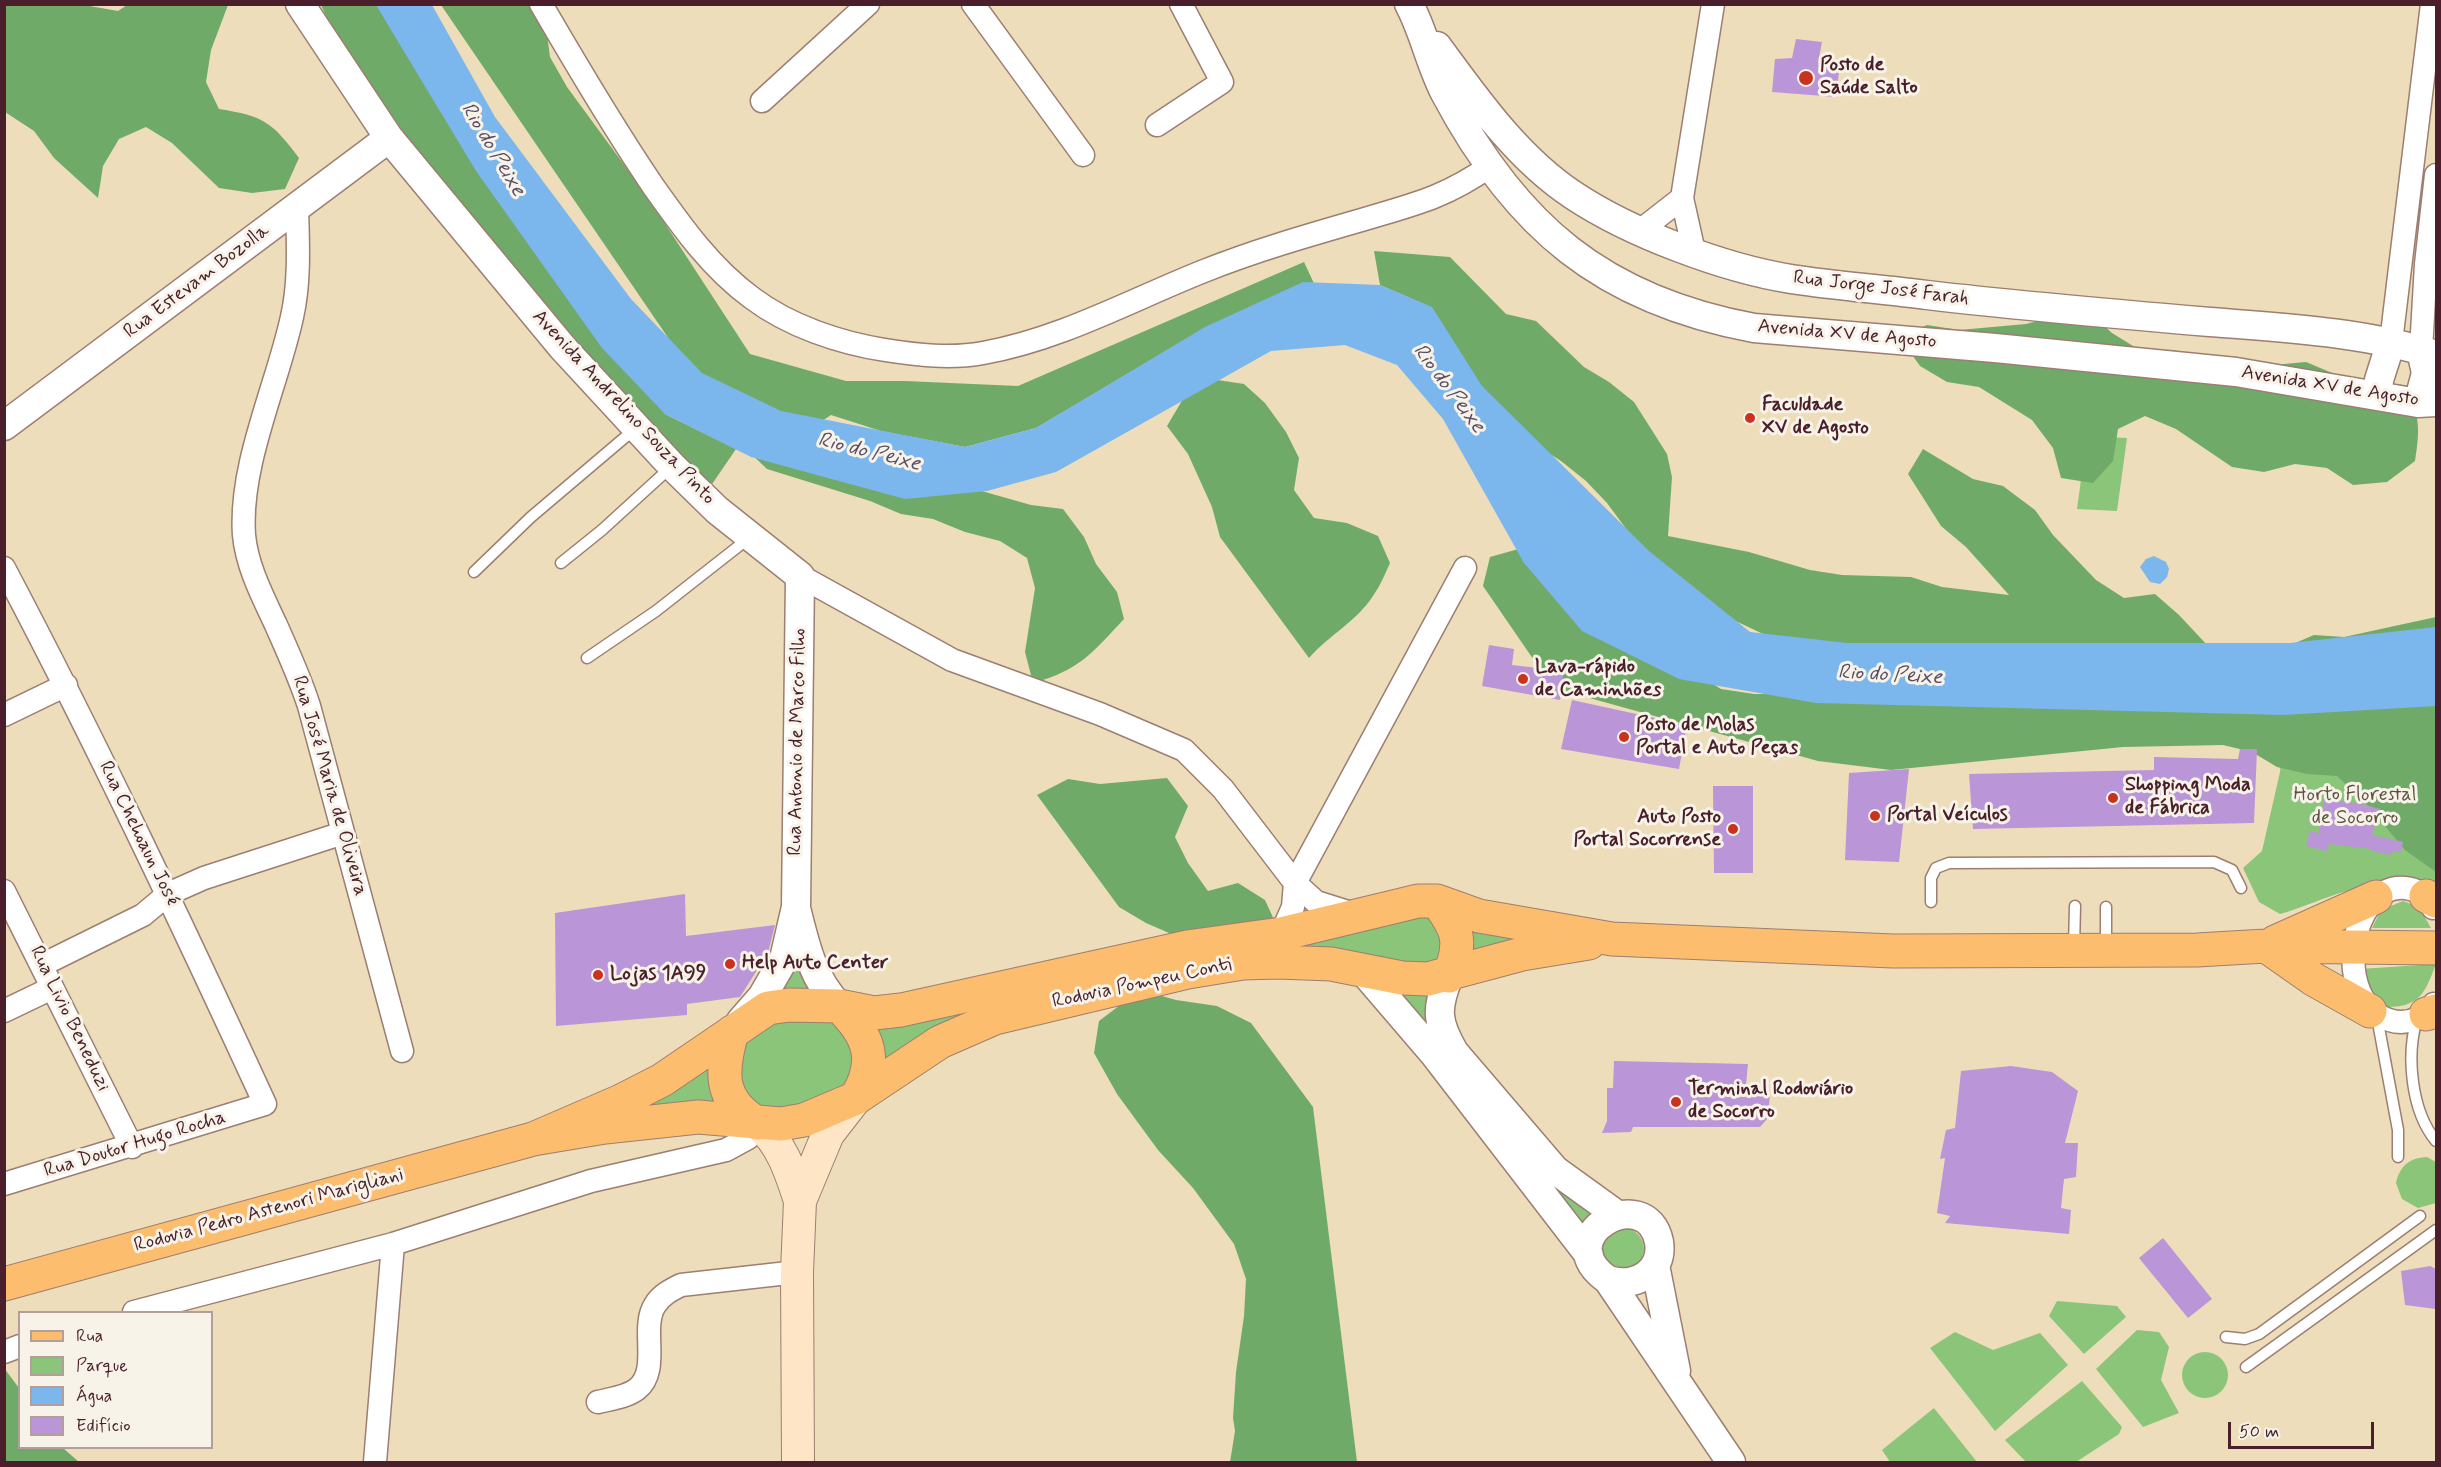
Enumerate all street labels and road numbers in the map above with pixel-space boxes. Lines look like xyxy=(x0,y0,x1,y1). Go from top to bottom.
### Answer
street label: Rua Estevam Bozolla xyxy=(120,220,274,344)
street label: Rua Jorge José Farah xyxy=(1792,266,1970,312)
street label: Avenida Andrelino Souza Pinto xyxy=(526,305,720,511)
street label: Avenida XV de Agosto xyxy=(1757,315,1937,355)
street label: Avenida XV de Agosto xyxy=(2240,361,2420,413)
street label: Rua Antonio de Marco Filho xyxy=(784,628,812,856)
street label: Rua José Maria de Oliveira xyxy=(286,673,372,899)
street label: Rua Chehoaun José xyxy=(93,758,183,910)
street label: Rua Livio Beneduzi xyxy=(23,942,115,1096)
street label: Rodovia Pompeu Conti xyxy=(1050,953,1234,1015)
street label: Rua Doutor Hugo Rocha xyxy=(41,1106,229,1184)
street label: Rodovia Pedro Astenori Marigliani xyxy=(132,1163,406,1259)

